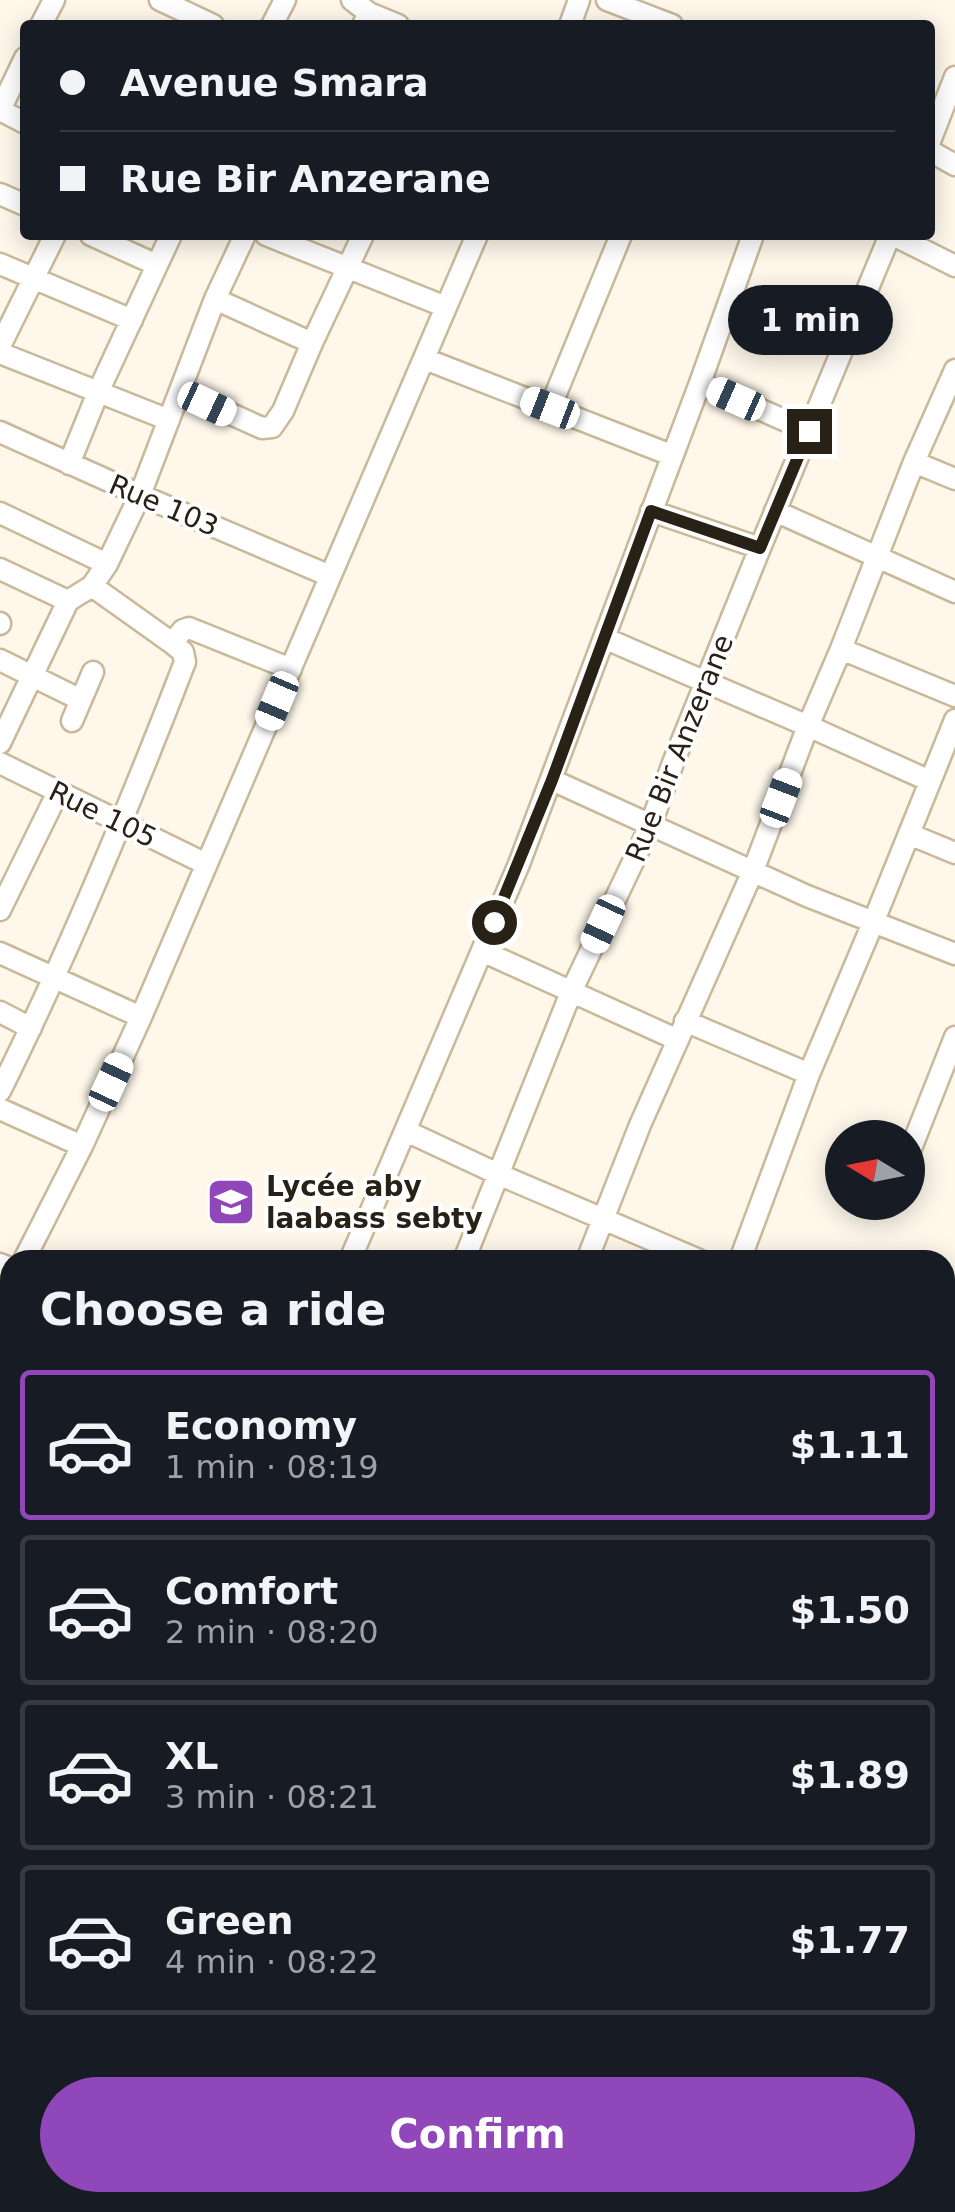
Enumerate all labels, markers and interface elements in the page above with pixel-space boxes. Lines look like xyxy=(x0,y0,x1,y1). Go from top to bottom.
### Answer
text: Avenue Smara xyxy=(120,61,429,105)
text: Rue Bir Anzerane xyxy=(120,157,491,201)
callout: 1 min xyxy=(726,286,892,356)
text: 1 min xyxy=(760,301,861,339)
car xyxy=(702,373,770,425)
car xyxy=(173,378,241,430)
car xyxy=(517,383,583,433)
route end xyxy=(787,409,832,454)
street label: Rue 103 xyxy=(104,468,223,543)
street label: Rue Bir Anzerane xyxy=(619,630,740,867)
car xyxy=(251,668,303,734)
car xyxy=(756,765,806,831)
street label: Rue 105 xyxy=(44,774,162,855)
car xyxy=(577,890,629,958)
route start xyxy=(472,900,517,945)
car xyxy=(85,1048,137,1116)
north arrow xyxy=(825,1120,925,1220)
map controls xyxy=(825,1120,925,1220)
place label: Lycée aby laabass sebty xyxy=(266,1170,483,1235)
school or university icon: Lycée aby laabass sebty xyxy=(205,1176,257,1228)
text: Choose a ride xyxy=(40,1283,386,1336)
icon: car xyxy=(45,1400,135,1490)
text: Economy xyxy=(165,1404,357,1448)
text: $1.11 xyxy=(790,1423,910,1467)
text: 1 min · 08:19 xyxy=(165,1448,379,1486)
icon: car xyxy=(45,1565,135,1655)
text: Comfort xyxy=(165,1569,338,1613)
text: $1.50 xyxy=(790,1588,910,1632)
text: 2 min · 08:20 xyxy=(165,1613,379,1651)
icon: car xyxy=(45,1730,135,1820)
text: XL xyxy=(165,1734,219,1778)
text: $1.89 xyxy=(790,1753,910,1797)
text: 3 min · 08:21 xyxy=(165,1778,379,1816)
icon: car xyxy=(45,1895,135,1985)
text: Green xyxy=(165,1899,294,1943)
text: $1.77 xyxy=(790,1918,910,1962)
text: 4 min · 08:22 xyxy=(165,1943,379,1981)
button: Confirm xyxy=(40,2077,915,2192)

